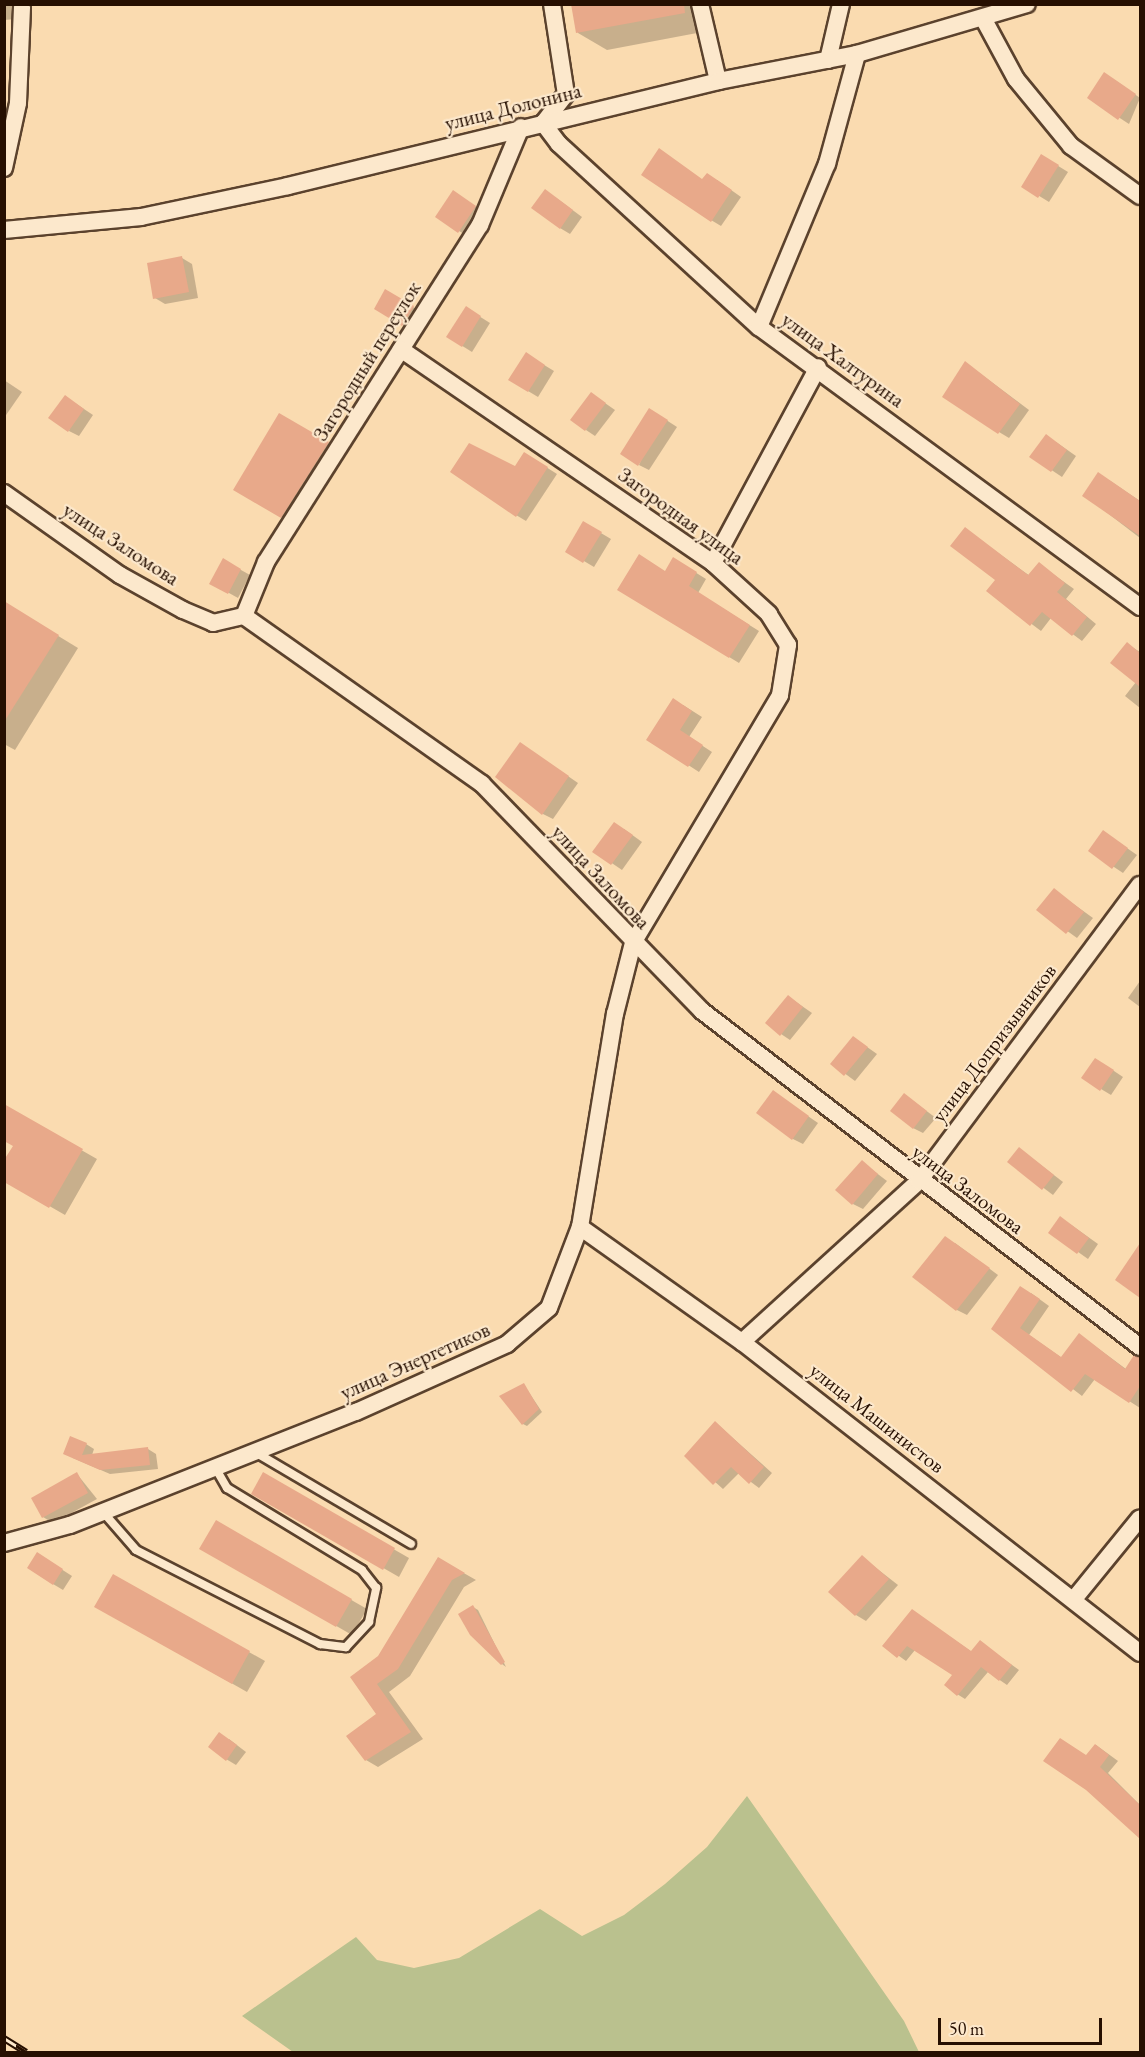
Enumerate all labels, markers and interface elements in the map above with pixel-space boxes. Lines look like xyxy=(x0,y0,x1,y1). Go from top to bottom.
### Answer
street label: улица Долонина xyxy=(442,78,584,136)
street label: Загородный переулок xyxy=(308,277,426,445)
street label: улица Халтурина xyxy=(777,307,909,413)
street label: Загородная улица xyxy=(613,462,749,570)
street label: улица Заломова xyxy=(58,497,184,591)
street label: улица Заломова xyxy=(546,820,656,934)
street label: улица Допризывников xyxy=(926,959,1062,1127)
street label: улица Заломова xyxy=(907,1139,1029,1239)
street label: улица Энергетиков xyxy=(336,1317,494,1405)
street label: улица Машинистов xyxy=(805,1358,949,1478)
scale bar xyxy=(941,2006,1104,2044)
text: 50 m xyxy=(949,2017,984,2040)

